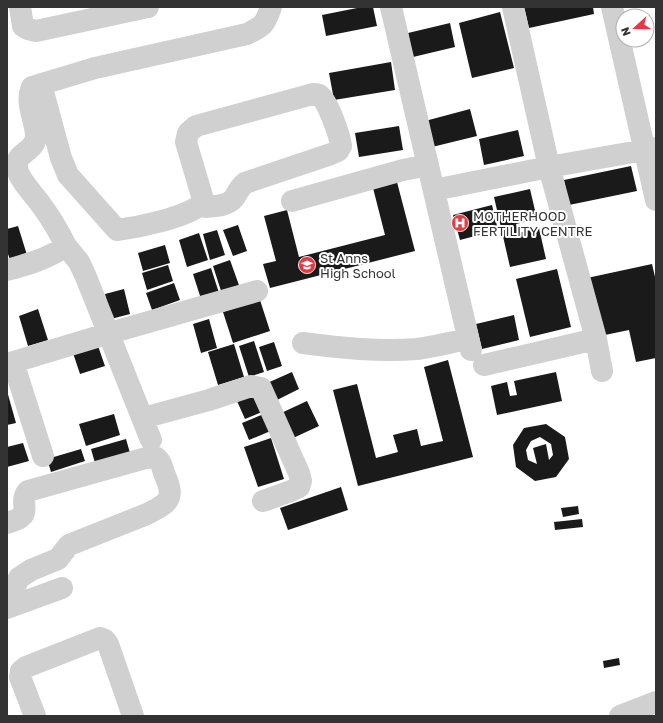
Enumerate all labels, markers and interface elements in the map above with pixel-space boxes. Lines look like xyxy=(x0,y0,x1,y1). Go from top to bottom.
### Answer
north arrow xyxy=(615,8,655,48)
text: N xyxy=(618,26,633,38)
place label: MOTHERHOOD FERTILITY CENTRE xyxy=(473,208,593,239)
hospital icon: MOTHERHOOD FERTILITY CENTRE xyxy=(450,213,470,233)
place label: St Anns High School xyxy=(320,250,396,281)
school or university icon: St Anns High School xyxy=(297,255,317,275)

